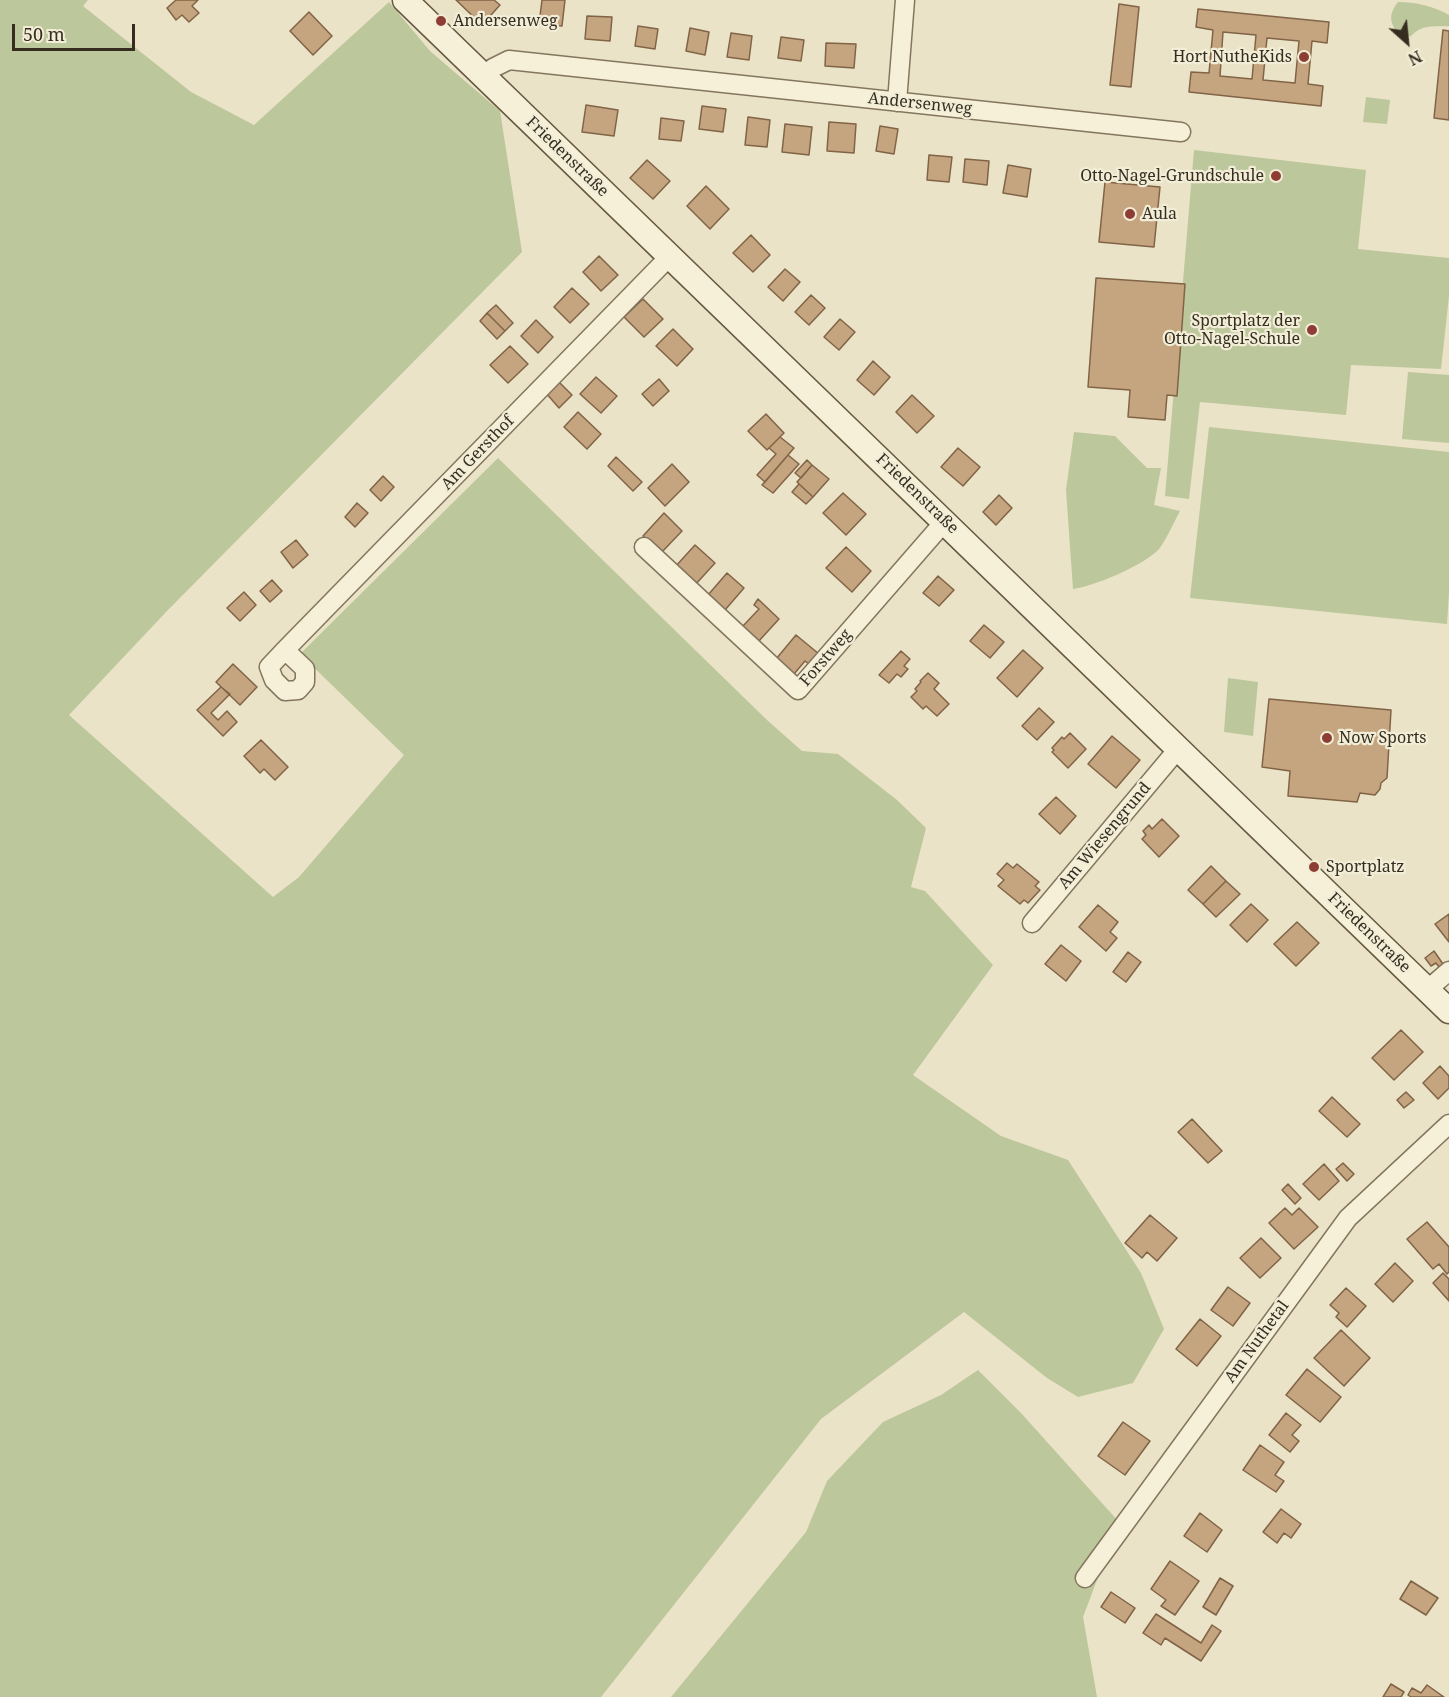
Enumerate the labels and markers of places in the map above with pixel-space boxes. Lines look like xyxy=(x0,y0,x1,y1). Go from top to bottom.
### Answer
place label: Andersenweg xyxy=(453,11,558,31)
marker: Andersenweg xyxy=(434,14,448,28)
place label: Hort NutheKids xyxy=(1173,47,1292,67)
marker: Hort NutheKids xyxy=(1297,50,1311,64)
place label: Otto-Nagel-Grundschule xyxy=(1080,166,1264,186)
marker: Otto-Nagel-Grundschule xyxy=(1269,169,1283,183)
place label: Aula xyxy=(1142,204,1177,224)
marker: Aula xyxy=(1123,207,1137,221)
place label: Sportplatz der Otto-Nagel-Schule xyxy=(1164,311,1300,349)
marker: Sportplatz der Otto-Nagel-Schule xyxy=(1305,323,1319,337)
place label: Now Sports xyxy=(1339,728,1427,748)
marker: Now Sports xyxy=(1320,731,1334,745)
place label: Sportplatz xyxy=(1326,857,1405,877)
marker: Sportplatz xyxy=(1307,860,1321,874)

